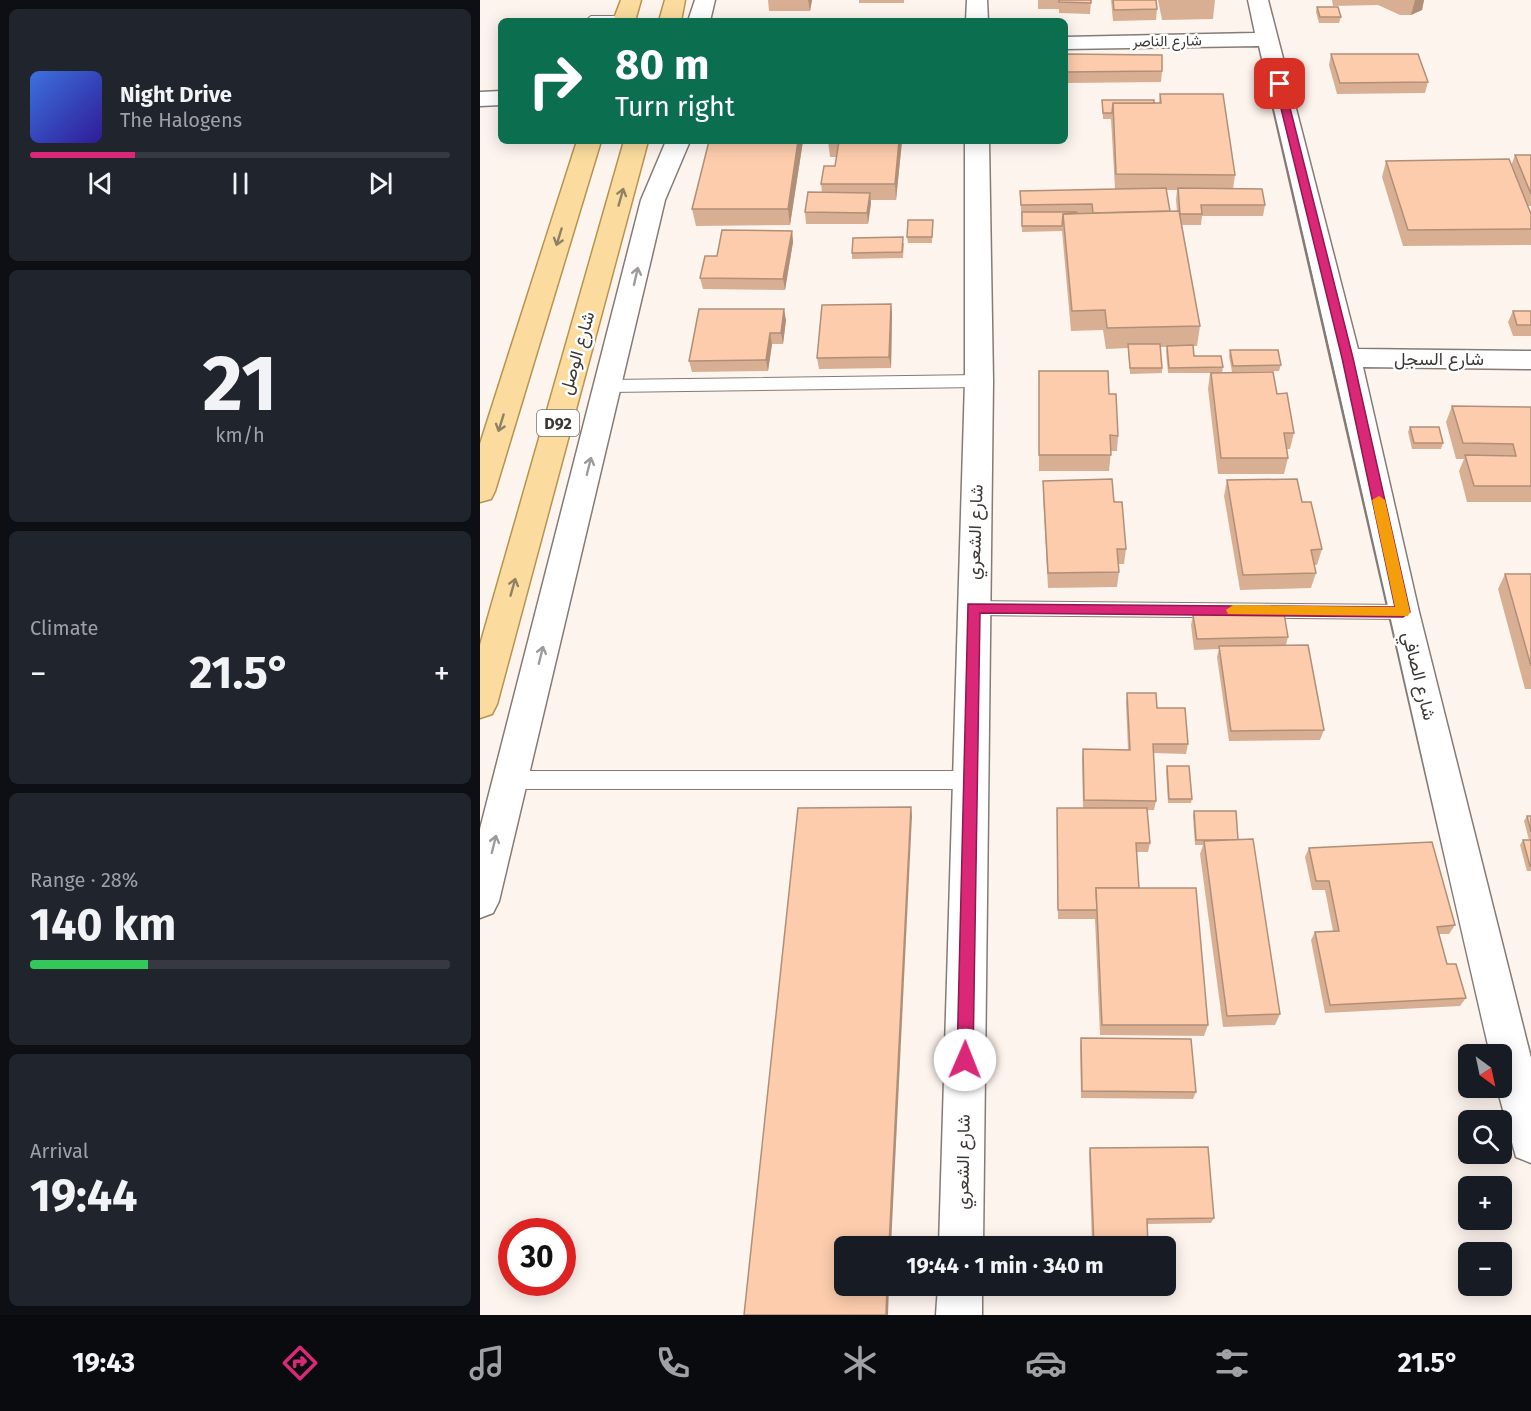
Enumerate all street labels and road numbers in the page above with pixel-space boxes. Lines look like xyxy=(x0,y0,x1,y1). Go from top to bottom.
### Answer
street label: شارع الناصر xyxy=(1131,31,1202,53)
street label: شارع الوصل xyxy=(555,309,600,397)
street label: شارع السجل xyxy=(1394,348,1484,371)
road number: D92 xyxy=(537,410,579,436)
street label: شارع الشعري xyxy=(962,484,992,580)
street label: شارع الصافي xyxy=(1394,629,1441,724)
street label: شارع الشعري xyxy=(951,1114,979,1210)

